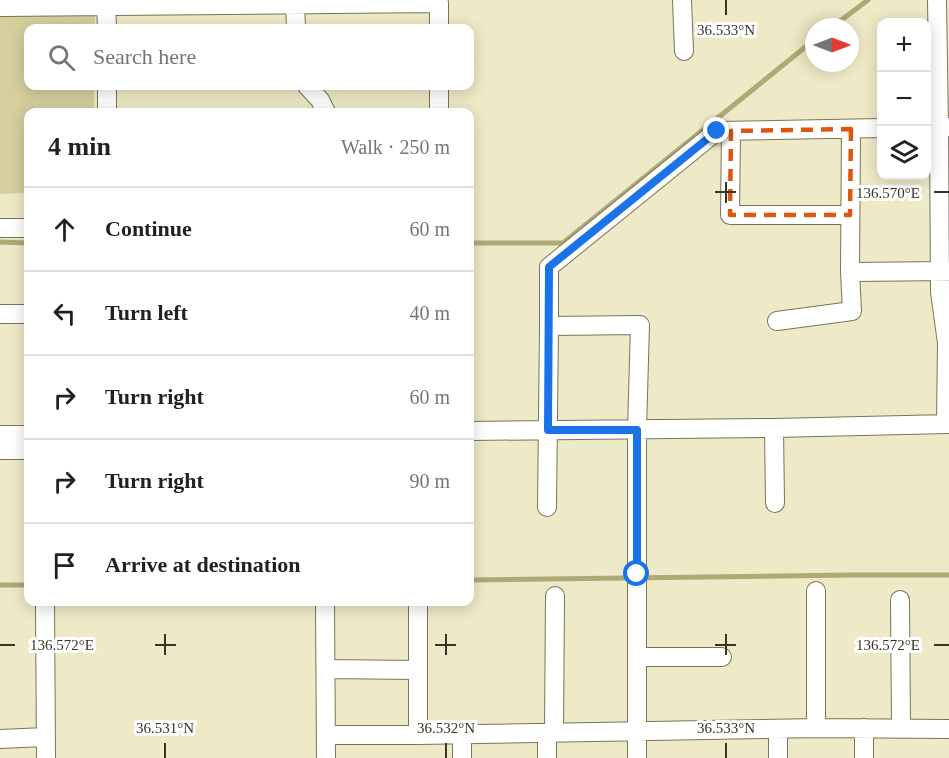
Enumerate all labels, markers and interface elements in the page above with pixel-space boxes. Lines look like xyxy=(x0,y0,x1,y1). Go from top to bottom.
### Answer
north arrow xyxy=(805,18,859,72)
map controls xyxy=(877,18,931,180)
button: + xyxy=(877,18,931,72)
text: 36.533°N xyxy=(697,22,755,38)
search box xyxy=(24,24,474,90)
icon: search xyxy=(45,41,78,74)
text: Search here xyxy=(93,44,196,69)
button: − xyxy=(877,72,931,126)
route end xyxy=(703,117,729,143)
button: layers xyxy=(877,126,931,180)
text: 4 min xyxy=(48,132,111,161)
text: Walk · 250 m xyxy=(341,136,450,158)
text: 136.570°E xyxy=(856,185,920,201)
icon: ahead xyxy=(48,213,81,246)
text: Continue xyxy=(105,216,192,241)
text: 60 m xyxy=(409,218,450,240)
icon: left xyxy=(48,297,81,330)
text: Turn left xyxy=(105,300,188,325)
text: 40 m xyxy=(409,302,450,324)
icon: right xyxy=(48,381,81,414)
text: Turn right xyxy=(105,384,204,409)
text: 60 m xyxy=(409,386,450,408)
icon: right xyxy=(48,465,81,498)
text: Turn right xyxy=(105,468,204,493)
text: 90 m xyxy=(409,470,450,492)
icon: arrive xyxy=(48,549,81,582)
text: Arrive at destination xyxy=(105,552,301,577)
route start xyxy=(623,560,649,586)
text: 136.572°E xyxy=(30,637,94,653)
text: 136.572°E xyxy=(856,637,920,653)
text: 36.531°N xyxy=(136,720,194,736)
text: 36.532°N xyxy=(417,720,475,736)
text: 36.533°N xyxy=(697,720,755,736)

